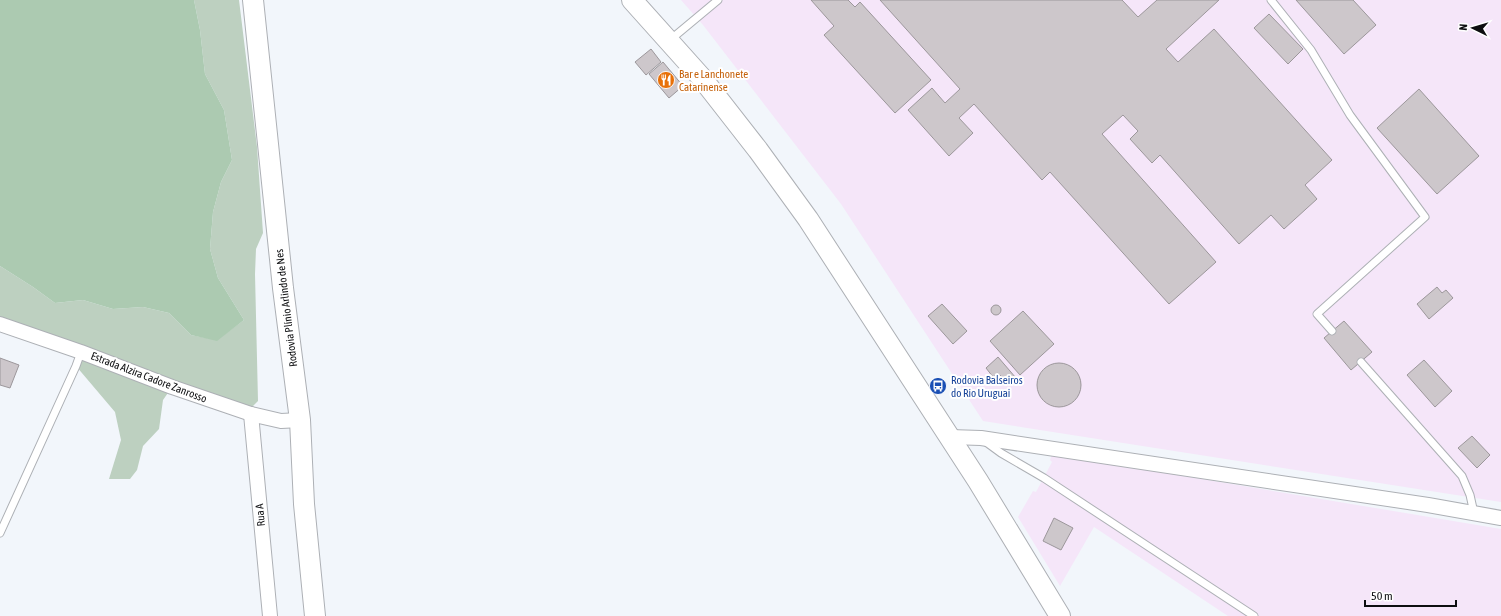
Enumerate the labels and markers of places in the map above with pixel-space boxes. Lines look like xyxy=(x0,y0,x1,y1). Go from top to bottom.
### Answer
place label: Bar e Lanchonete Catarinense xyxy=(679,68,748,93)
restaurant icon: Bar e Lanchonete Catarinense xyxy=(656,70,676,90)
place label: Rodovia Balseiros do Rio Uruguai xyxy=(951,374,1023,399)
bus stop icon: Rodovia Balseiros do Rio Uruguai xyxy=(928,376,948,396)

